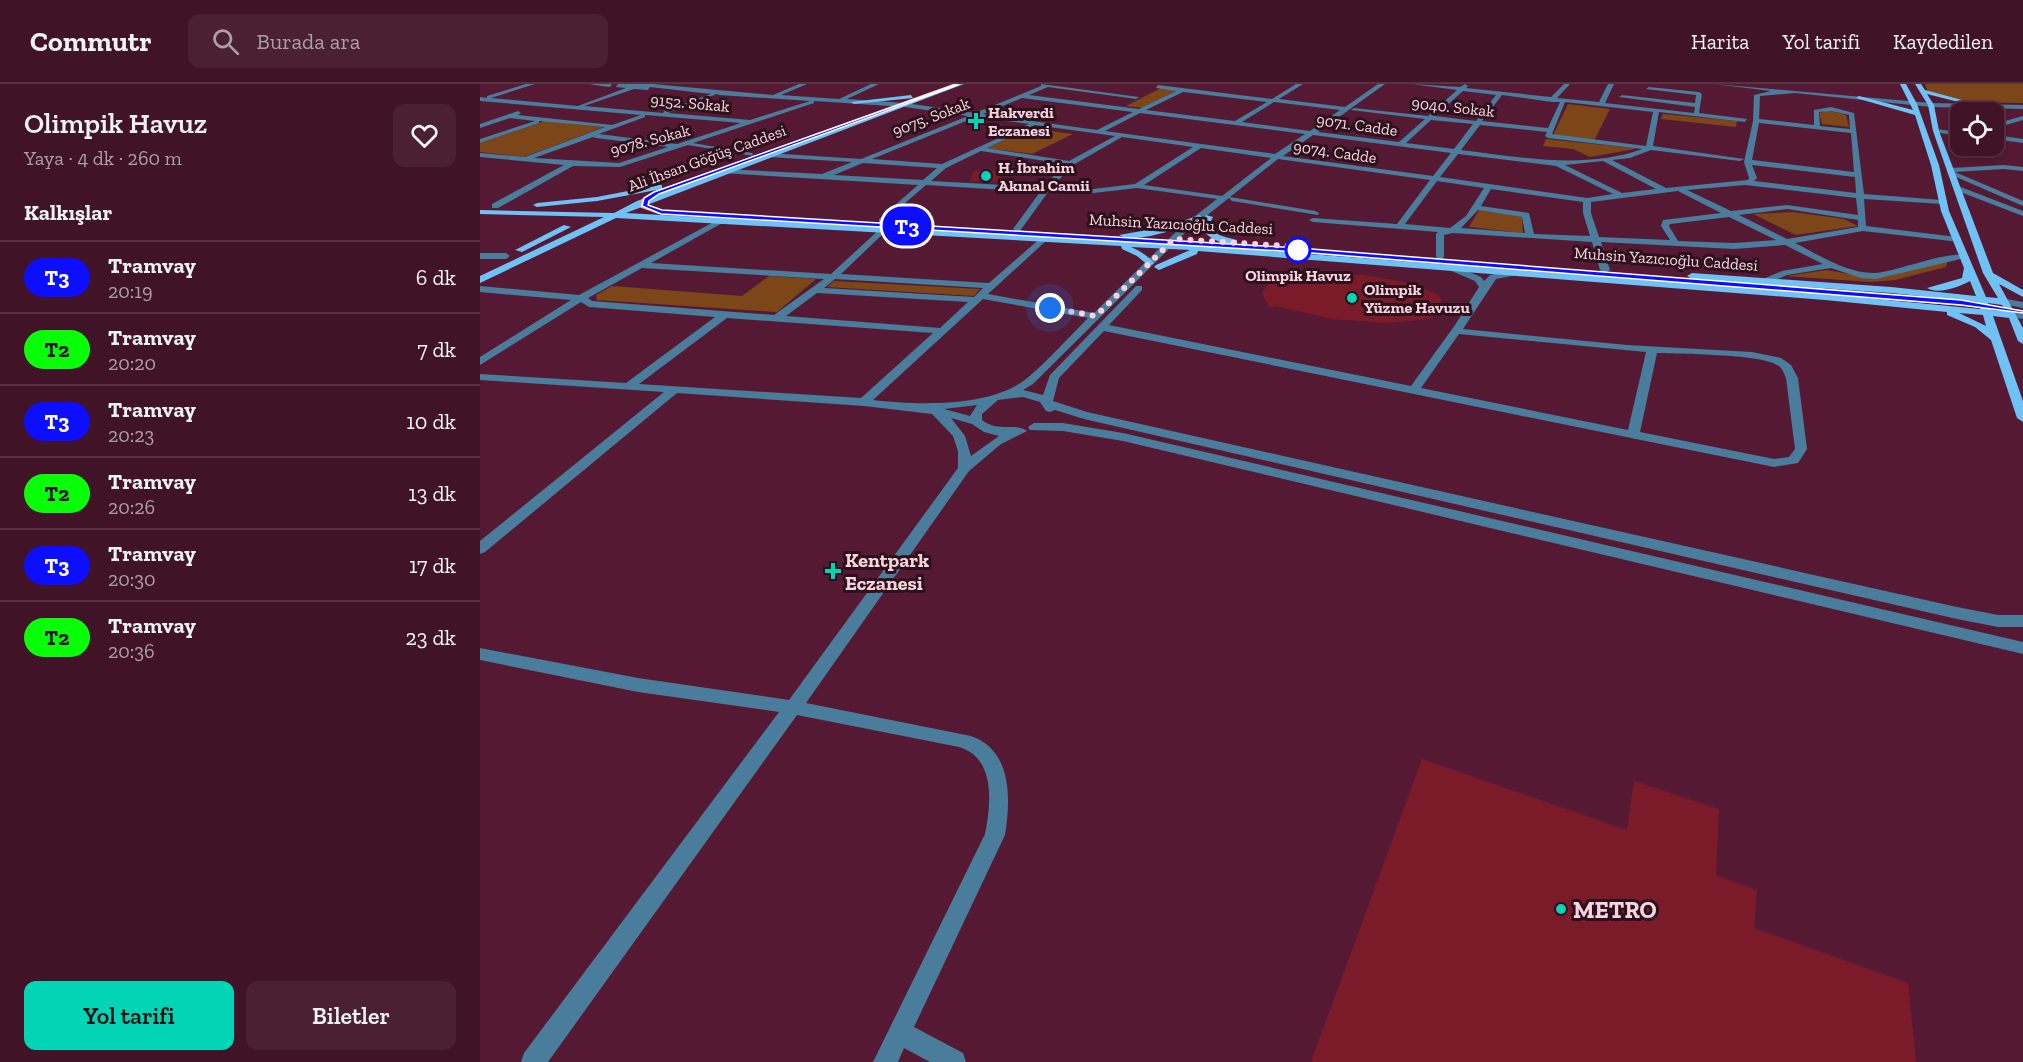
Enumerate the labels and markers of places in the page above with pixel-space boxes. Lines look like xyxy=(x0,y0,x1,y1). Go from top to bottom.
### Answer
place label: Hakverdi Eczanesi xyxy=(988,103,1054,140)
marker: Hakverdi Eczanesi xyxy=(969,114,983,128)
place label: H. İbrahim Akınal Camii xyxy=(998,158,1090,195)
marker: H. İbrahim Akınal Camii xyxy=(979,169,993,183)
marker: Olimpik Havuz xyxy=(1285,237,1311,263)
place label: Olimpik Havuz xyxy=(1245,266,1351,285)
place label: Olimpik Yüzme Havuzu xyxy=(1364,280,1470,317)
marker: Olimpik Yüzme Havuzu xyxy=(1345,291,1359,305)
place label: Kentpark Eczanesi xyxy=(845,548,929,595)
marker: Kentpark Eczanesi xyxy=(826,564,840,578)
place label: METRO xyxy=(1573,895,1657,924)
marker: METRO xyxy=(1554,902,1568,916)

